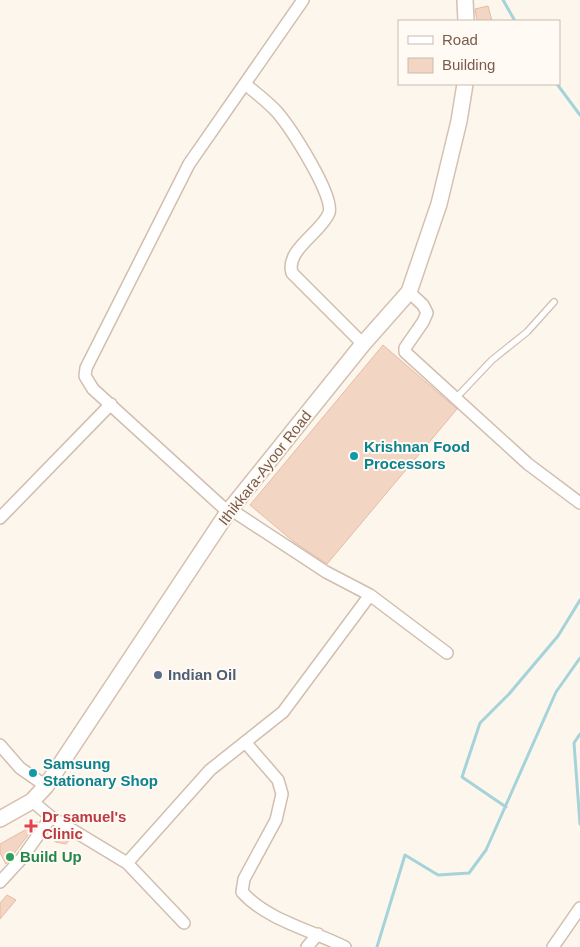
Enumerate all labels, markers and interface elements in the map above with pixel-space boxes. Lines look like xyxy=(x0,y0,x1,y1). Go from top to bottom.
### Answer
legend xyxy=(398,20,560,85)
text: Road xyxy=(442,31,478,48)
text: Building xyxy=(442,56,495,73)
street label: Ithikkara-Ayoor Road xyxy=(215,407,315,528)
place label: Krishnan Food Processors xyxy=(364,438,470,472)
marker: Krishnan Food Processors xyxy=(348,450,360,462)
place label: Indian Oil xyxy=(168,666,236,683)
marker: Indian Oil xyxy=(152,669,164,681)
place label: Samsung Stationary Shop xyxy=(43,755,158,789)
marker: Samsung Stationary Shop xyxy=(27,767,39,779)
place label: Dr samuel's Clinic xyxy=(42,808,126,842)
marker: Dr samuel's Clinic xyxy=(24,819,38,833)
place label: Build Up xyxy=(20,848,82,865)
marker: Build Up xyxy=(4,851,16,863)

